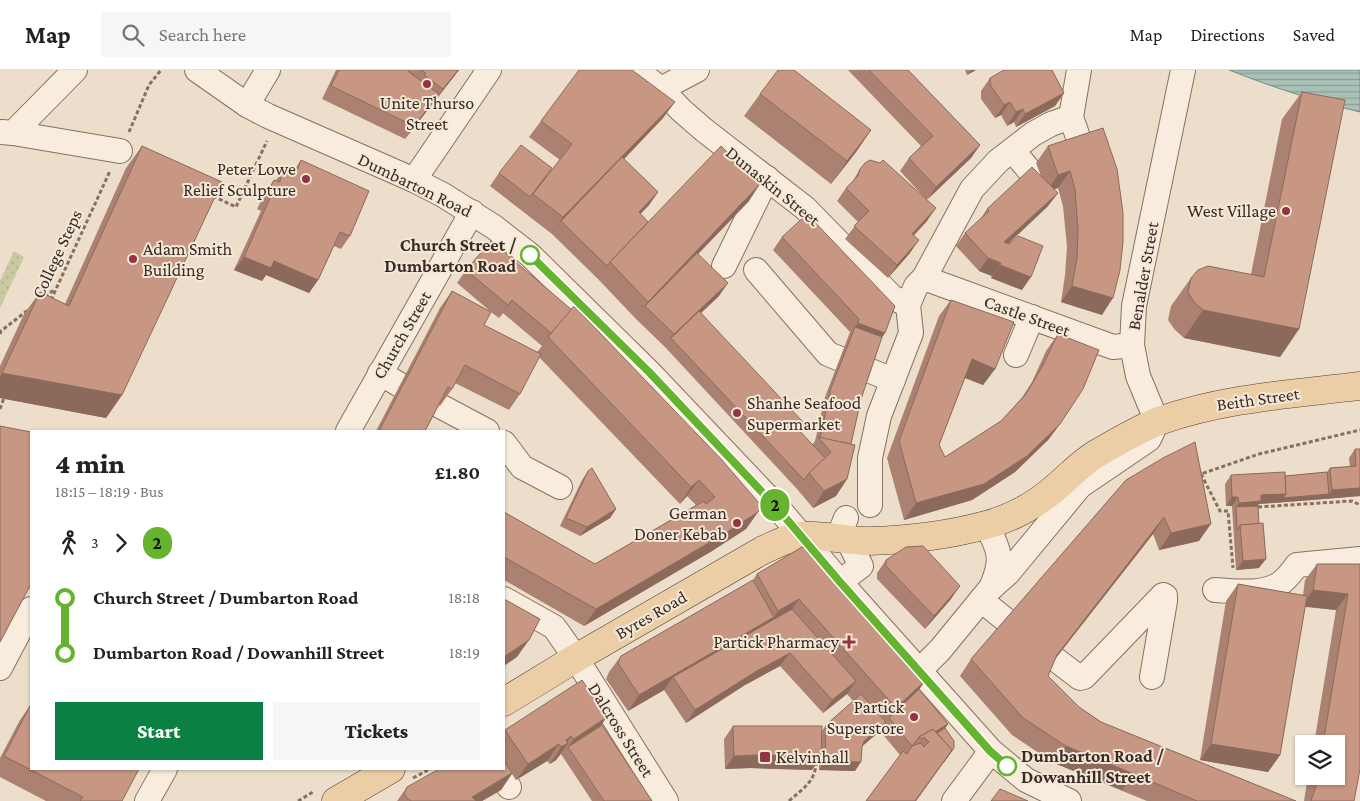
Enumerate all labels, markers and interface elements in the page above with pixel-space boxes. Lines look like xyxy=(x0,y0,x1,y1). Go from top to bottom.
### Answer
search box xyxy=(101,12,451,57)
text: Map xyxy=(25,21,71,48)
icon: search xyxy=(119,21,147,49)
text: Search here xyxy=(159,24,246,45)
text: Map xyxy=(1130,25,1162,45)
text: Directions xyxy=(1190,25,1265,45)
text: Saved xyxy=(1293,25,1335,45)
marker: Unite Thurso Street xyxy=(421,78,433,90)
place label: Unite Thurso Street xyxy=(380,93,474,134)
street label: Dunaskin Street xyxy=(722,142,825,231)
street label: Dumbarton Road xyxy=(355,149,476,221)
place label: Peter Lowe Relief Sculpture xyxy=(183,159,296,200)
marker: Peter Lowe Relief Sculpture xyxy=(300,173,312,185)
place label: West Village xyxy=(1187,201,1276,221)
marker: West Village xyxy=(1280,205,1292,217)
street label: College Steps xyxy=(28,207,86,301)
street label: Benalder Street xyxy=(1124,219,1163,332)
place label: Church Street / Dumbarton Road xyxy=(384,235,517,276)
place label: Adam Smith Building xyxy=(143,239,232,280)
marker: Church Street / Dumbarton Road xyxy=(520,245,540,265)
marker: Adam Smith Building xyxy=(127,253,139,265)
street label: Church Street xyxy=(369,286,436,383)
street label: Castle Street xyxy=(981,291,1074,341)
street label: Beith Street xyxy=(1215,383,1302,415)
place label: Shanhe Seafood Supermarket xyxy=(747,393,862,434)
marker: Shanhe Seafood Supermarket xyxy=(731,407,743,419)
text: 4 min xyxy=(55,448,125,479)
text: £1.80 xyxy=(435,462,480,483)
text: 18:15 – 18:19 · Bus xyxy=(55,483,164,500)
line badge: 2 xyxy=(759,489,791,521)
text: 2 xyxy=(770,495,780,515)
place label: German Doner Kebab xyxy=(634,503,727,544)
marker: German Doner Kebab xyxy=(731,517,743,529)
icon: walk xyxy=(55,529,83,557)
icon: forward xyxy=(107,529,135,557)
text: 2 xyxy=(153,533,162,553)
text: 3 xyxy=(91,534,99,551)
street label: Byres Road xyxy=(612,586,691,643)
text: Church Street / Dumbarton Road xyxy=(93,587,358,608)
text: 18:18 xyxy=(449,589,480,606)
place label: Partick Pharmacy xyxy=(713,632,840,652)
marker: Partick Pharmacy xyxy=(843,636,855,648)
text: Dumbarton Road / Dowanhill Street xyxy=(93,642,384,663)
text: 18:19 xyxy=(449,644,480,661)
street label: Dalcross Street xyxy=(584,679,658,782)
place label: Partick Superstore xyxy=(827,697,904,738)
button: Start xyxy=(55,702,263,760)
button: Tickets xyxy=(273,702,480,760)
marker: Partick Superstore xyxy=(908,711,920,723)
map controls xyxy=(1295,735,1345,785)
button: layers xyxy=(1295,735,1345,785)
place label: Dumbarton Road / Dowanhill Street xyxy=(1021,746,1164,787)
place label: Kelvinhall xyxy=(776,747,849,767)
marker: Kelvinhall xyxy=(758,750,772,764)
marker: Dumbarton Road / Dowanhill Street xyxy=(997,756,1017,776)

